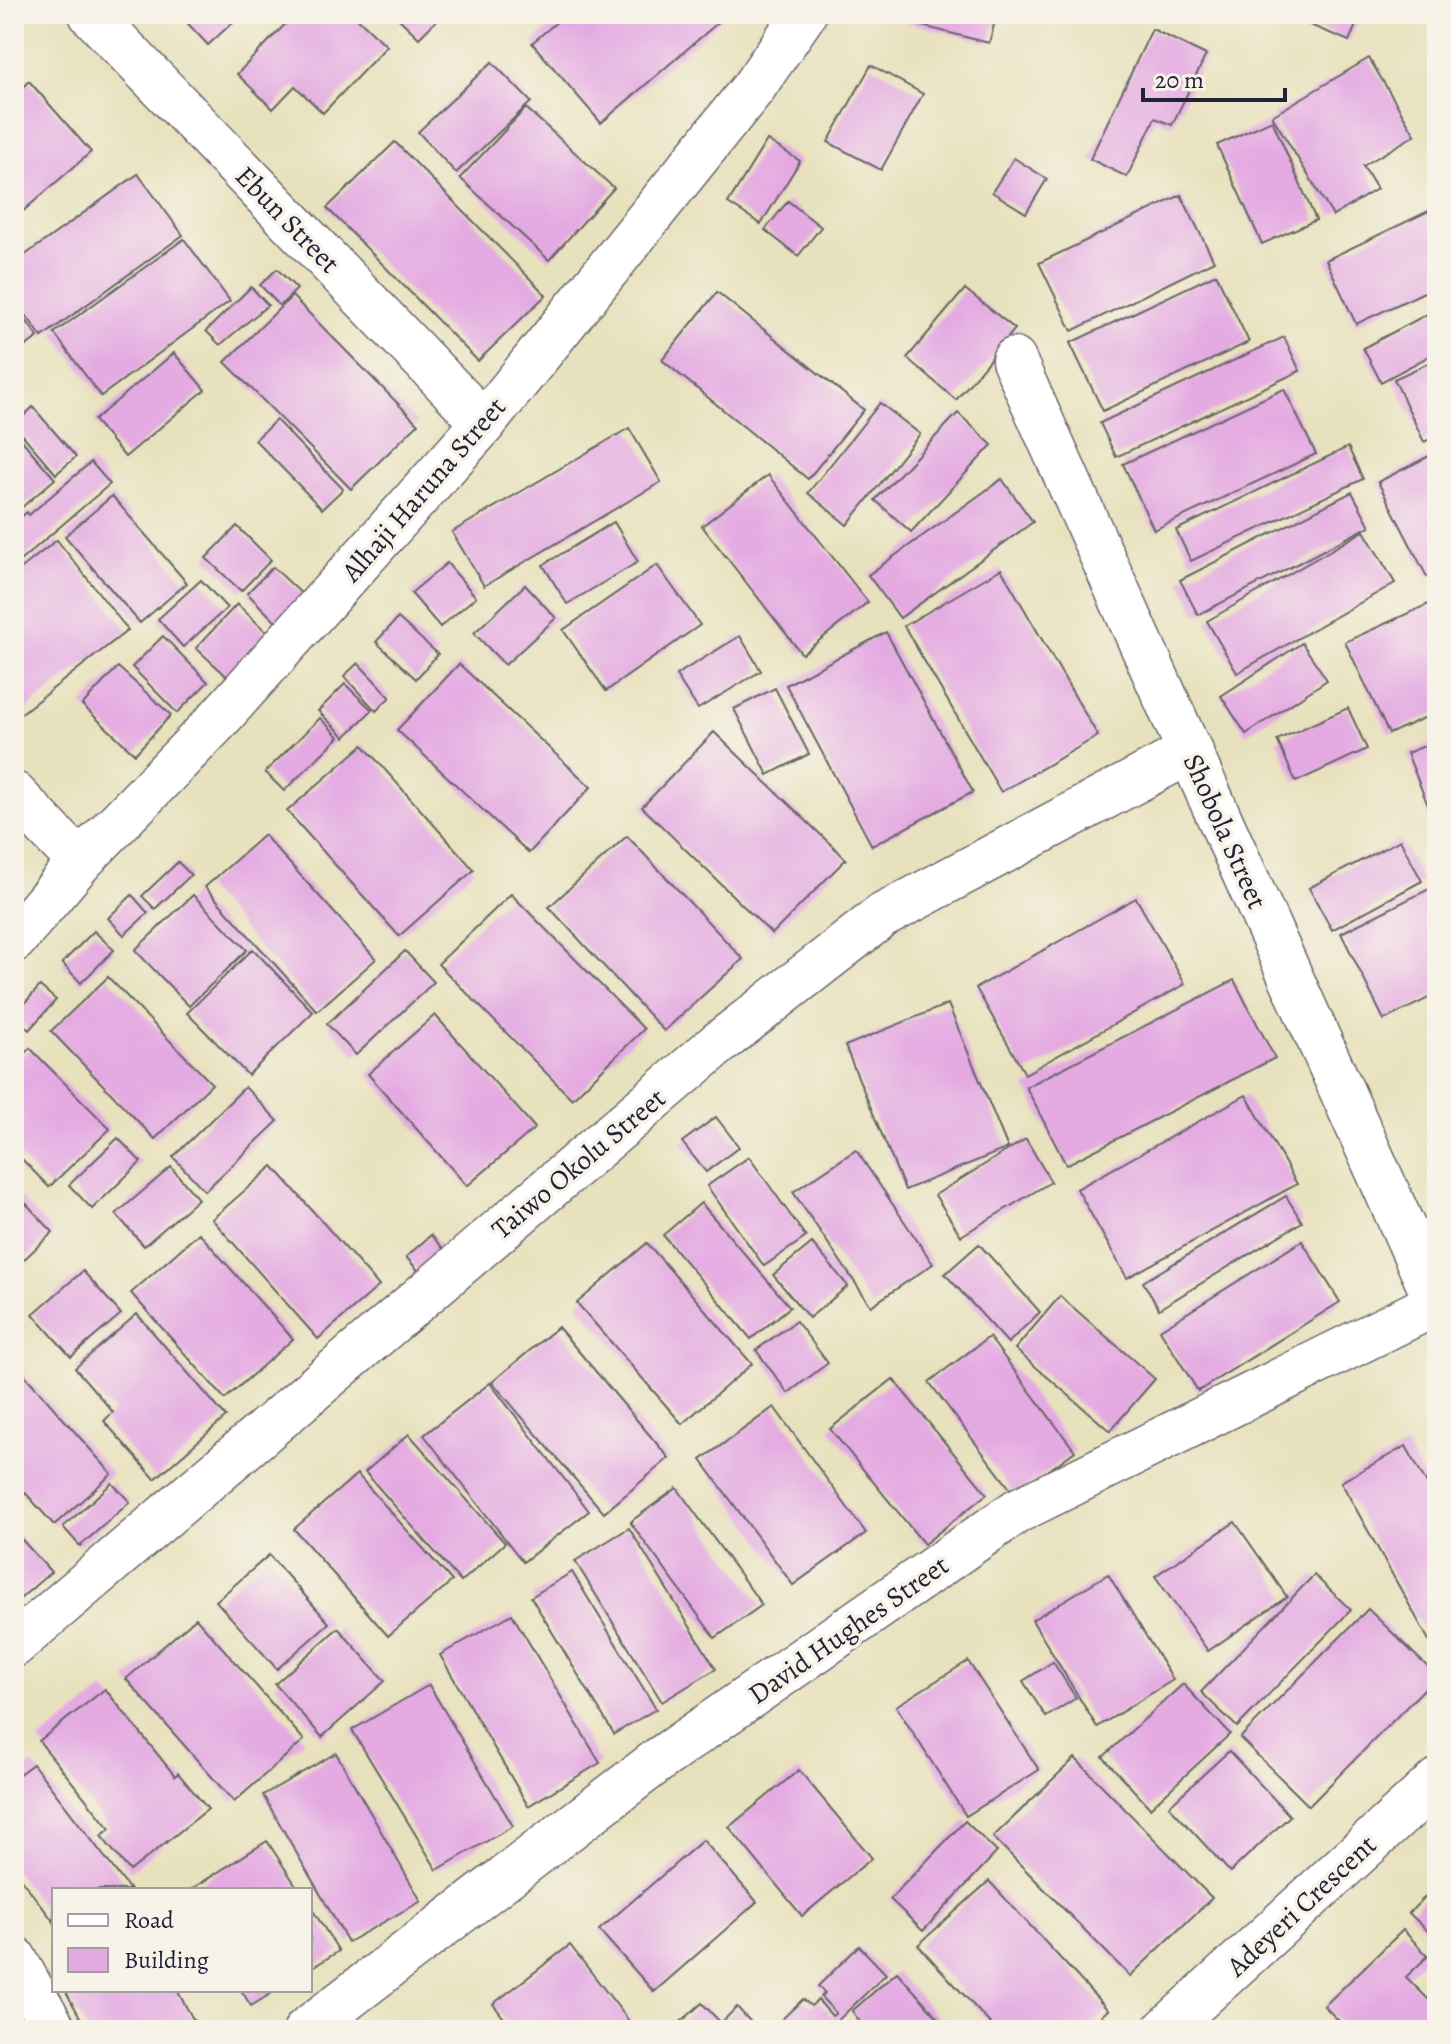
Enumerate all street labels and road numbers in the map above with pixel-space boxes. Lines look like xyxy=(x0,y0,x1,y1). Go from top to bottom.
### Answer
street label: Ebun Street xyxy=(226,158,348,282)
street label: Alhaji Haruna Street xyxy=(332,389,515,591)
street label: Shobola Street xyxy=(1174,748,1276,915)
street label: Taiwo Okolu Street xyxy=(483,1080,674,1248)
street label: David Hughes Street xyxy=(741,1546,956,1713)
street label: Adeyeri Crescent xyxy=(1218,1826,1385,1986)

